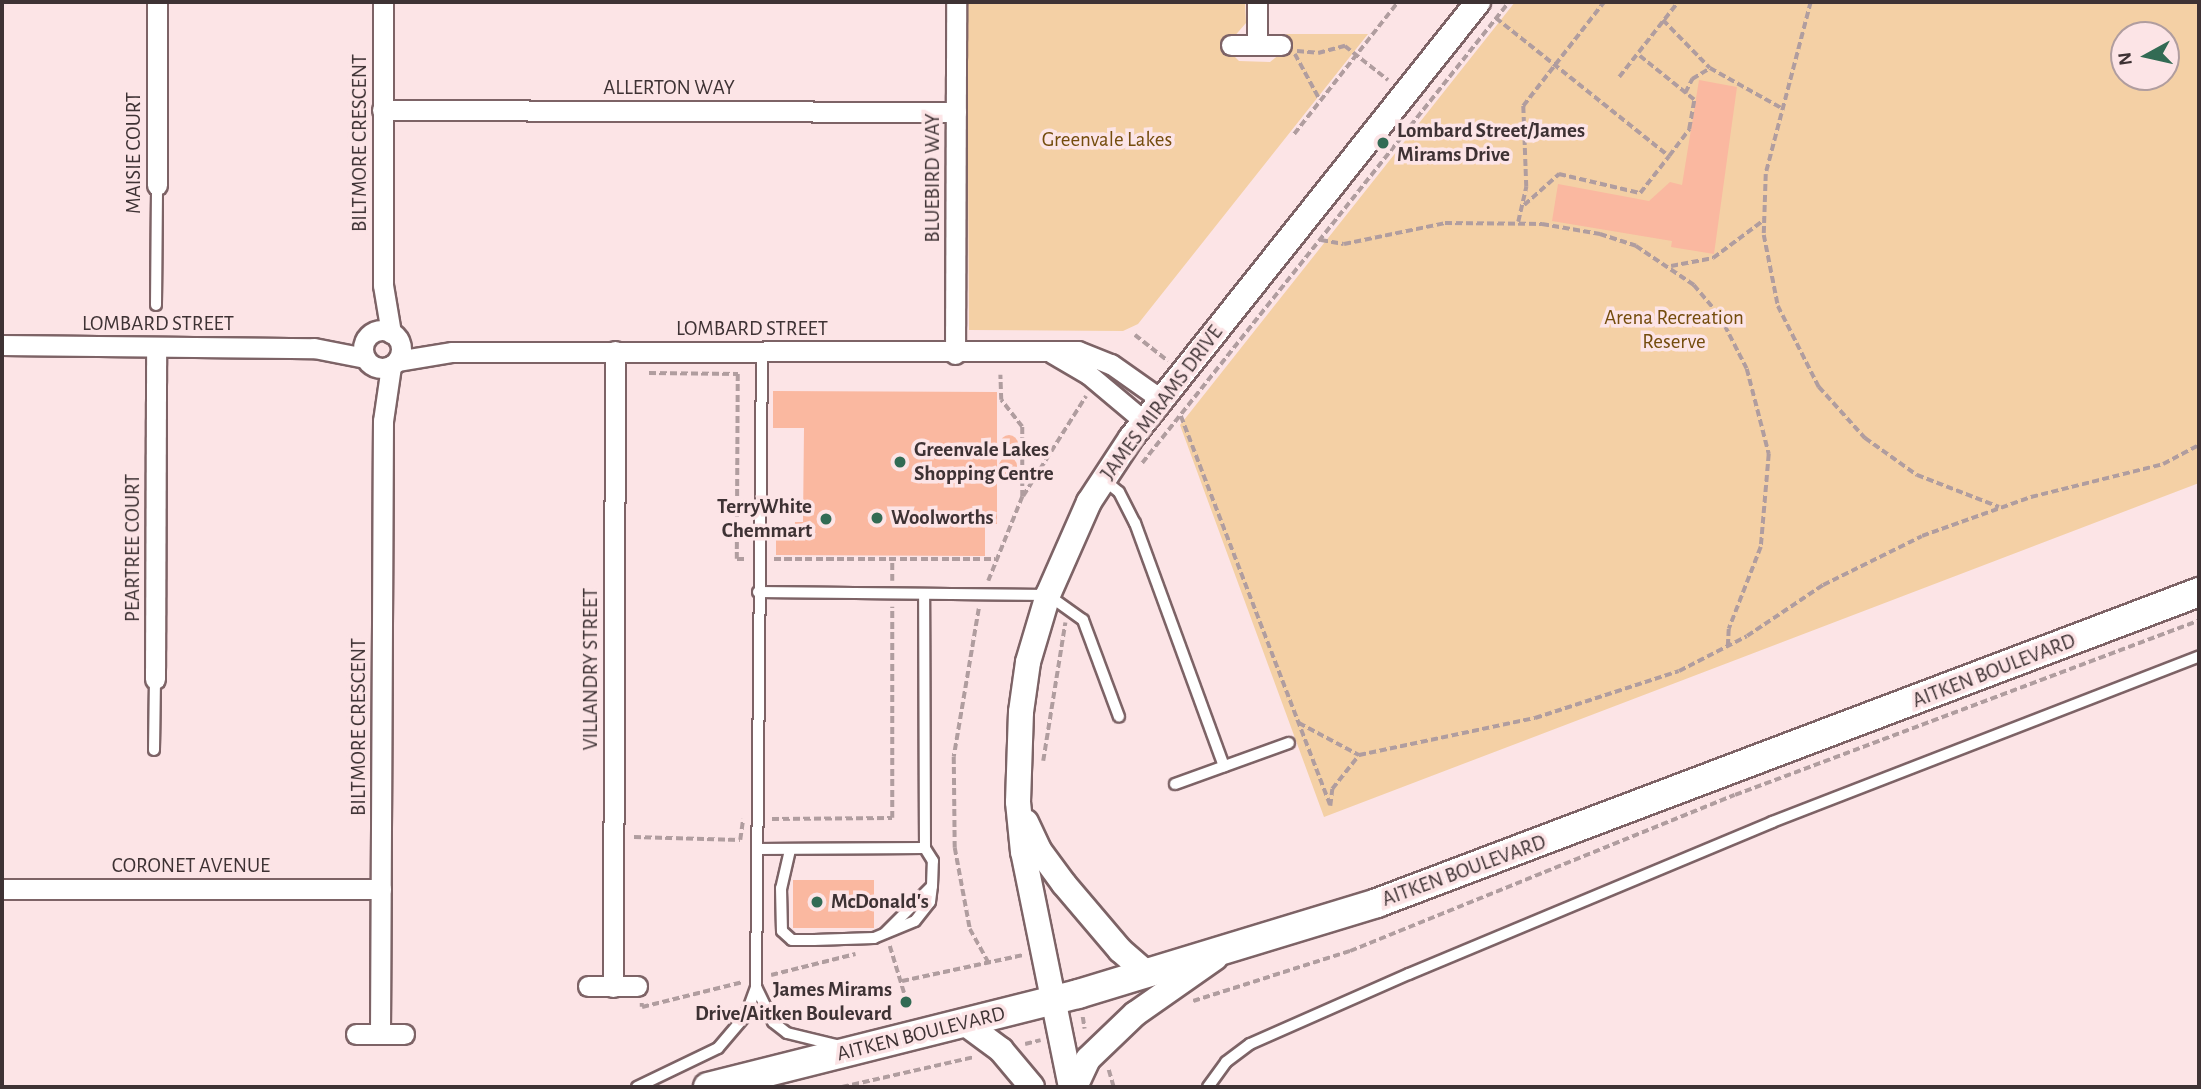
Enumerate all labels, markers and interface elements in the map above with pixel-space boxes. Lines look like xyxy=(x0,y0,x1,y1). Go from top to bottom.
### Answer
north arrow xyxy=(2110,21,2180,91)
text: N xyxy=(2115,51,2136,67)
street label: BILTMORE CRESCENT xyxy=(347,54,373,232)
street label: ALLERTON WAY xyxy=(603,75,735,101)
street label: MAISIE COURT xyxy=(121,92,147,214)
street label: BLUEBIRD WAY xyxy=(920,113,946,243)
place label: Lombard Street/James Mirams Drive xyxy=(1397,118,1585,168)
park label: Greenvale Lakes xyxy=(1042,127,1172,153)
marker: Lombard Street/James Mirams Drive xyxy=(1375,135,1391,151)
park label: Arena Recreation Reserve xyxy=(1604,305,1744,355)
street label: LOMBARD STREET xyxy=(82,311,234,337)
street label: LOMBARD STREET xyxy=(676,316,828,342)
street label: JAMES MIRAMS DRIVE xyxy=(1096,321,1228,485)
place label: Greenvale Lakes Shopping Centre xyxy=(914,437,1054,487)
marker: Greenvale Lakes Shopping Centre xyxy=(892,454,908,470)
street label: PEARTREE COURT xyxy=(120,474,146,622)
place label: TerryWhite Chemmart xyxy=(717,494,812,544)
place label: Woolworths xyxy=(891,505,994,531)
marker: Woolworths xyxy=(869,510,885,526)
marker: TerryWhite Chemmart xyxy=(818,511,834,527)
street label: VILLANDRY STREET xyxy=(578,588,604,750)
street label: AITKEN BOULEVARD xyxy=(1909,628,2079,714)
street label: BILTMORE CRESCENT xyxy=(346,638,372,816)
street label: AITKEN BOULEVARD xyxy=(1379,830,1549,912)
street label: CORONET AVENUE xyxy=(112,853,270,879)
place label: McDonald's xyxy=(831,889,929,915)
marker: McDonald's xyxy=(809,894,825,910)
place label: James Mirams Drive/Aitken Boulevard xyxy=(695,977,892,1027)
marker: James Mirams Drive/Aitken Boulevard xyxy=(898,994,914,1010)
street label: AITKEN BOULEVARD xyxy=(834,1001,1008,1067)

